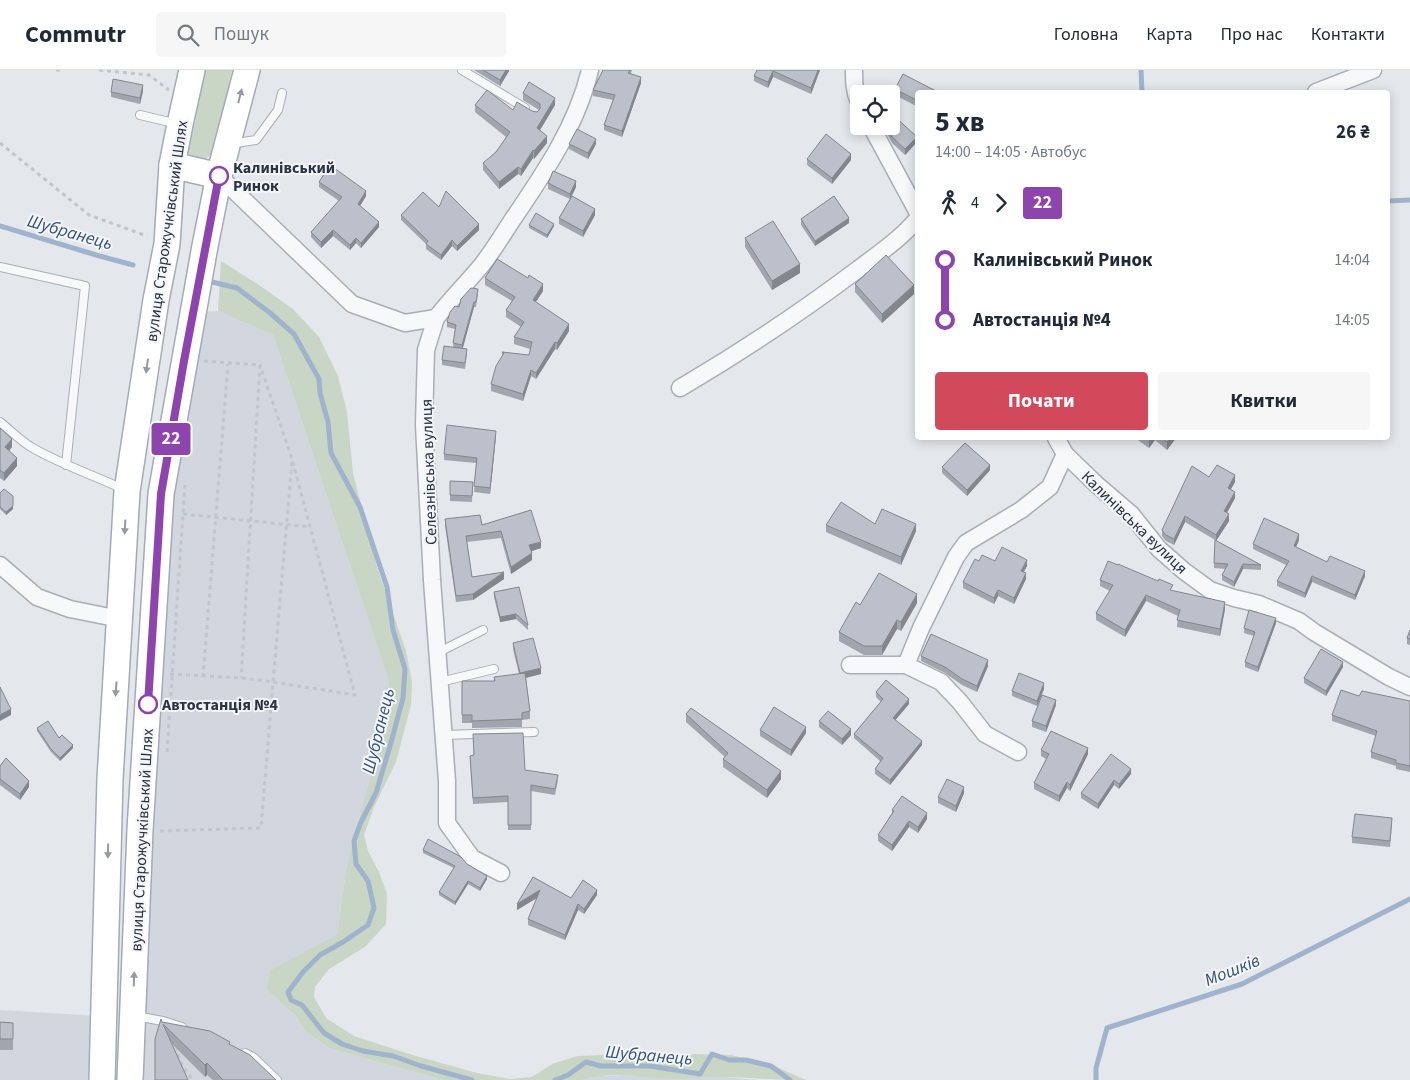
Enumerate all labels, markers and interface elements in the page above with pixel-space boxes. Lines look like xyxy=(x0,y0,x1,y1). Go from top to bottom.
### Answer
search box xyxy=(156,12,506,57)
text: Commutr xyxy=(25,17,126,52)
icon: search xyxy=(174,21,202,49)
text: Пошук xyxy=(214,21,269,48)
text: Головна xyxy=(1054,22,1118,47)
text: Карта xyxy=(1146,22,1192,47)
text: Про нас xyxy=(1220,22,1283,47)
text: Контакти xyxy=(1311,22,1385,47)
map controls xyxy=(850,85,900,135)
button: locate xyxy=(850,85,900,135)
one-way arrow xyxy=(237,88,245,103)
text: 5 хв xyxy=(935,102,985,142)
street label: вулиця Старожучківський Шлях xyxy=(141,119,193,343)
text: 26 ₴ xyxy=(1336,119,1370,146)
text: 14:00 – 14:05 · Автобус xyxy=(935,141,1087,163)
place label: Калинівський Ринок xyxy=(233,157,335,197)
marker: Калинівський Ринок xyxy=(209,166,229,186)
icon: walk xyxy=(935,189,963,217)
icon: forward xyxy=(987,189,1015,217)
text: 22 xyxy=(1033,190,1052,215)
text: 4 xyxy=(971,192,979,214)
water label: Шубранець xyxy=(24,208,115,257)
text: Калинівський Ринок xyxy=(973,247,1152,274)
text: 14:04 xyxy=(1334,249,1370,271)
text: Автостанція №4 xyxy=(973,307,1111,334)
text: 14:05 xyxy=(1334,309,1370,331)
one-way arrow xyxy=(142,358,150,374)
button: Почати xyxy=(935,372,1148,430)
button: Квитки xyxy=(1158,372,1370,430)
street label: Селезнівська вулиця xyxy=(415,399,443,545)
line badge: 22 xyxy=(148,423,194,455)
text: 22 xyxy=(161,426,181,451)
street label: Калинівська вулиця xyxy=(1076,466,1192,579)
one-way arrow xyxy=(121,519,129,535)
one-way arrow xyxy=(111,681,119,697)
water label: Шубранець xyxy=(356,686,401,777)
marker: Автостанція №4 xyxy=(138,694,158,714)
place label: Автостанція №4 xyxy=(161,694,279,716)
street label: вулиця Старожучківський Шлях xyxy=(125,728,159,952)
one-way arrow xyxy=(104,844,112,860)
water label: Мошків xyxy=(1201,948,1264,993)
one-way arrow xyxy=(131,971,139,987)
water label: Шубранець xyxy=(604,1039,694,1072)

